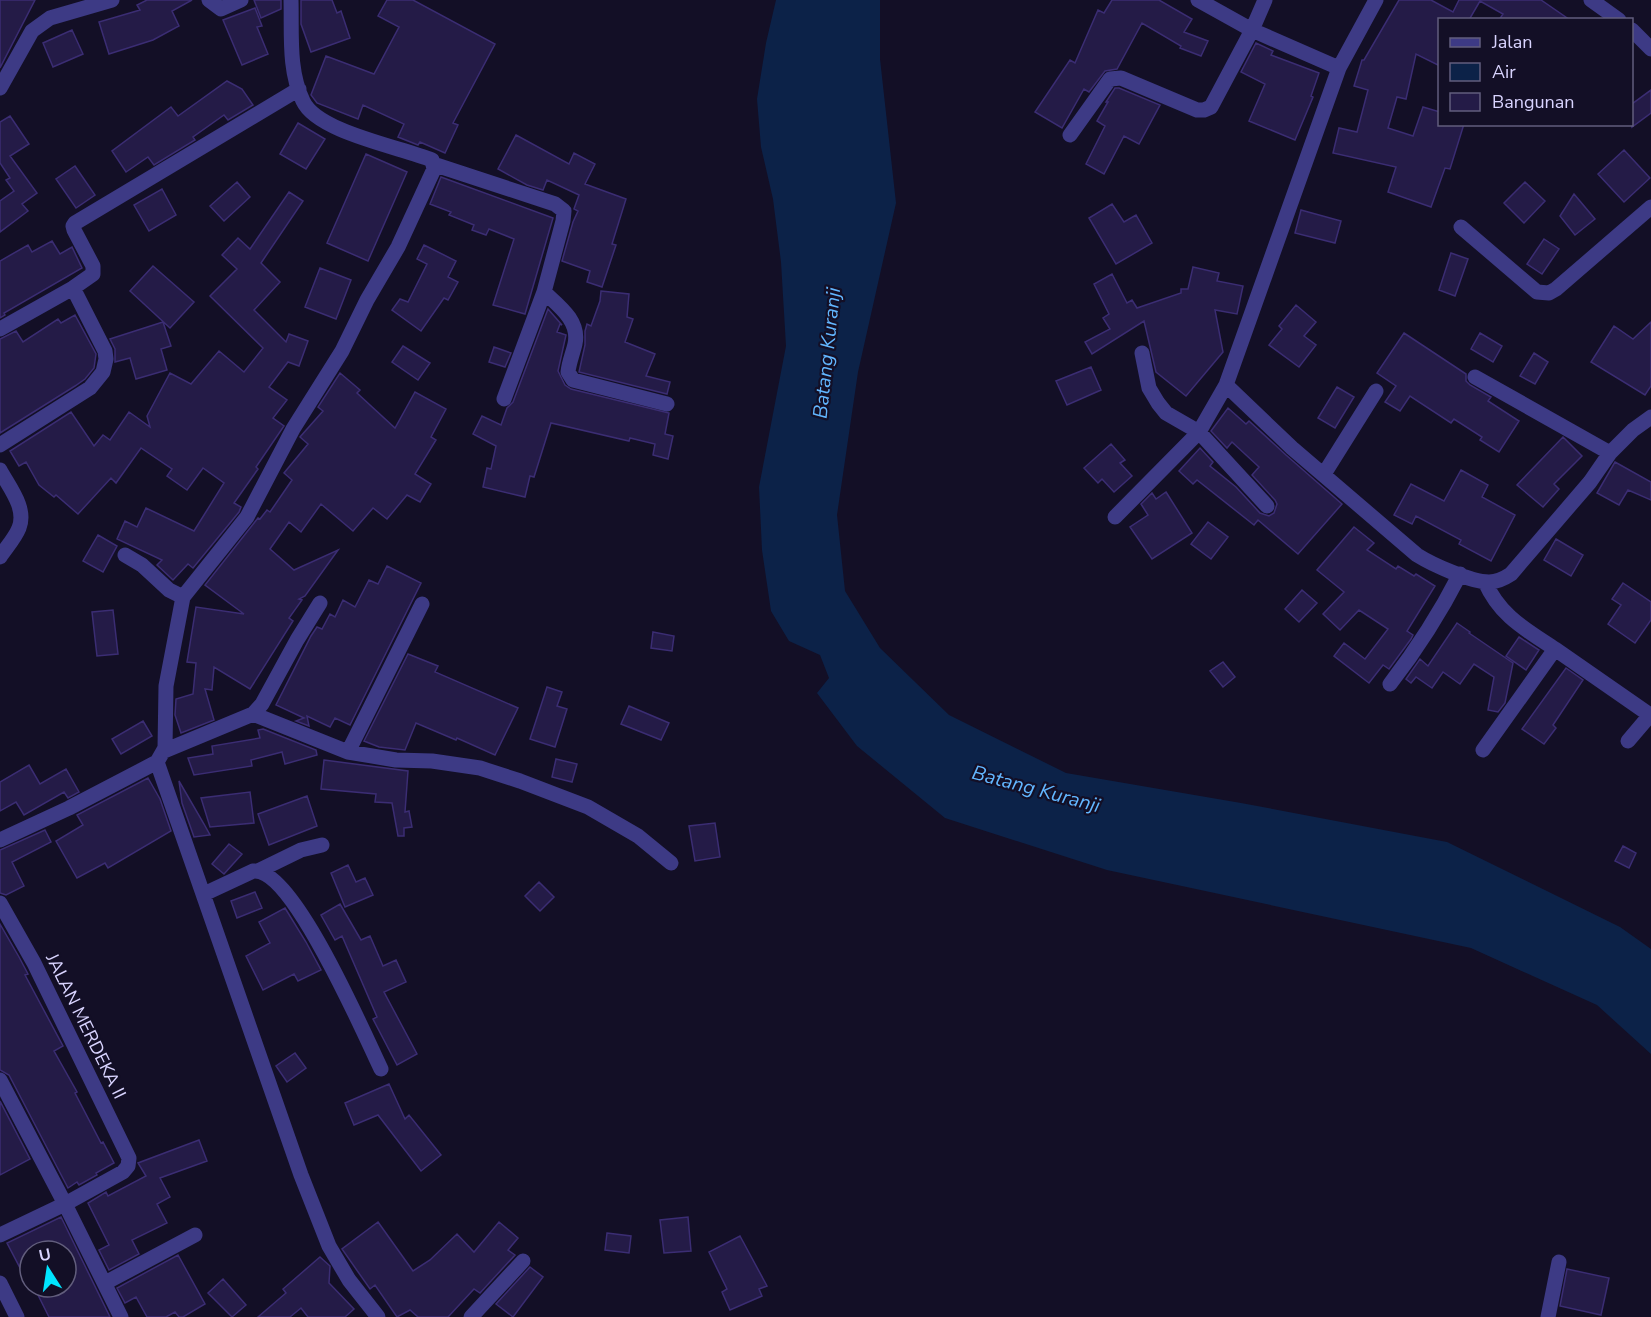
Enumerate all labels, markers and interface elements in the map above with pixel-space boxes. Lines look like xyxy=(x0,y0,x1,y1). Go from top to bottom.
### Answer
legend xyxy=(1438,18,1633,126)
text: Jalan xyxy=(1491,30,1532,54)
text: Air xyxy=(1492,60,1516,84)
text: Bangunan xyxy=(1492,90,1575,114)
water label: Batang Kuranji xyxy=(807,286,847,420)
water label: Batang Kuranji xyxy=(969,759,1104,819)
street label: JALAN MERDEKA II xyxy=(40,948,132,1103)
north arrow xyxy=(18,1239,78,1299)
text: U xyxy=(37,1243,53,1267)

